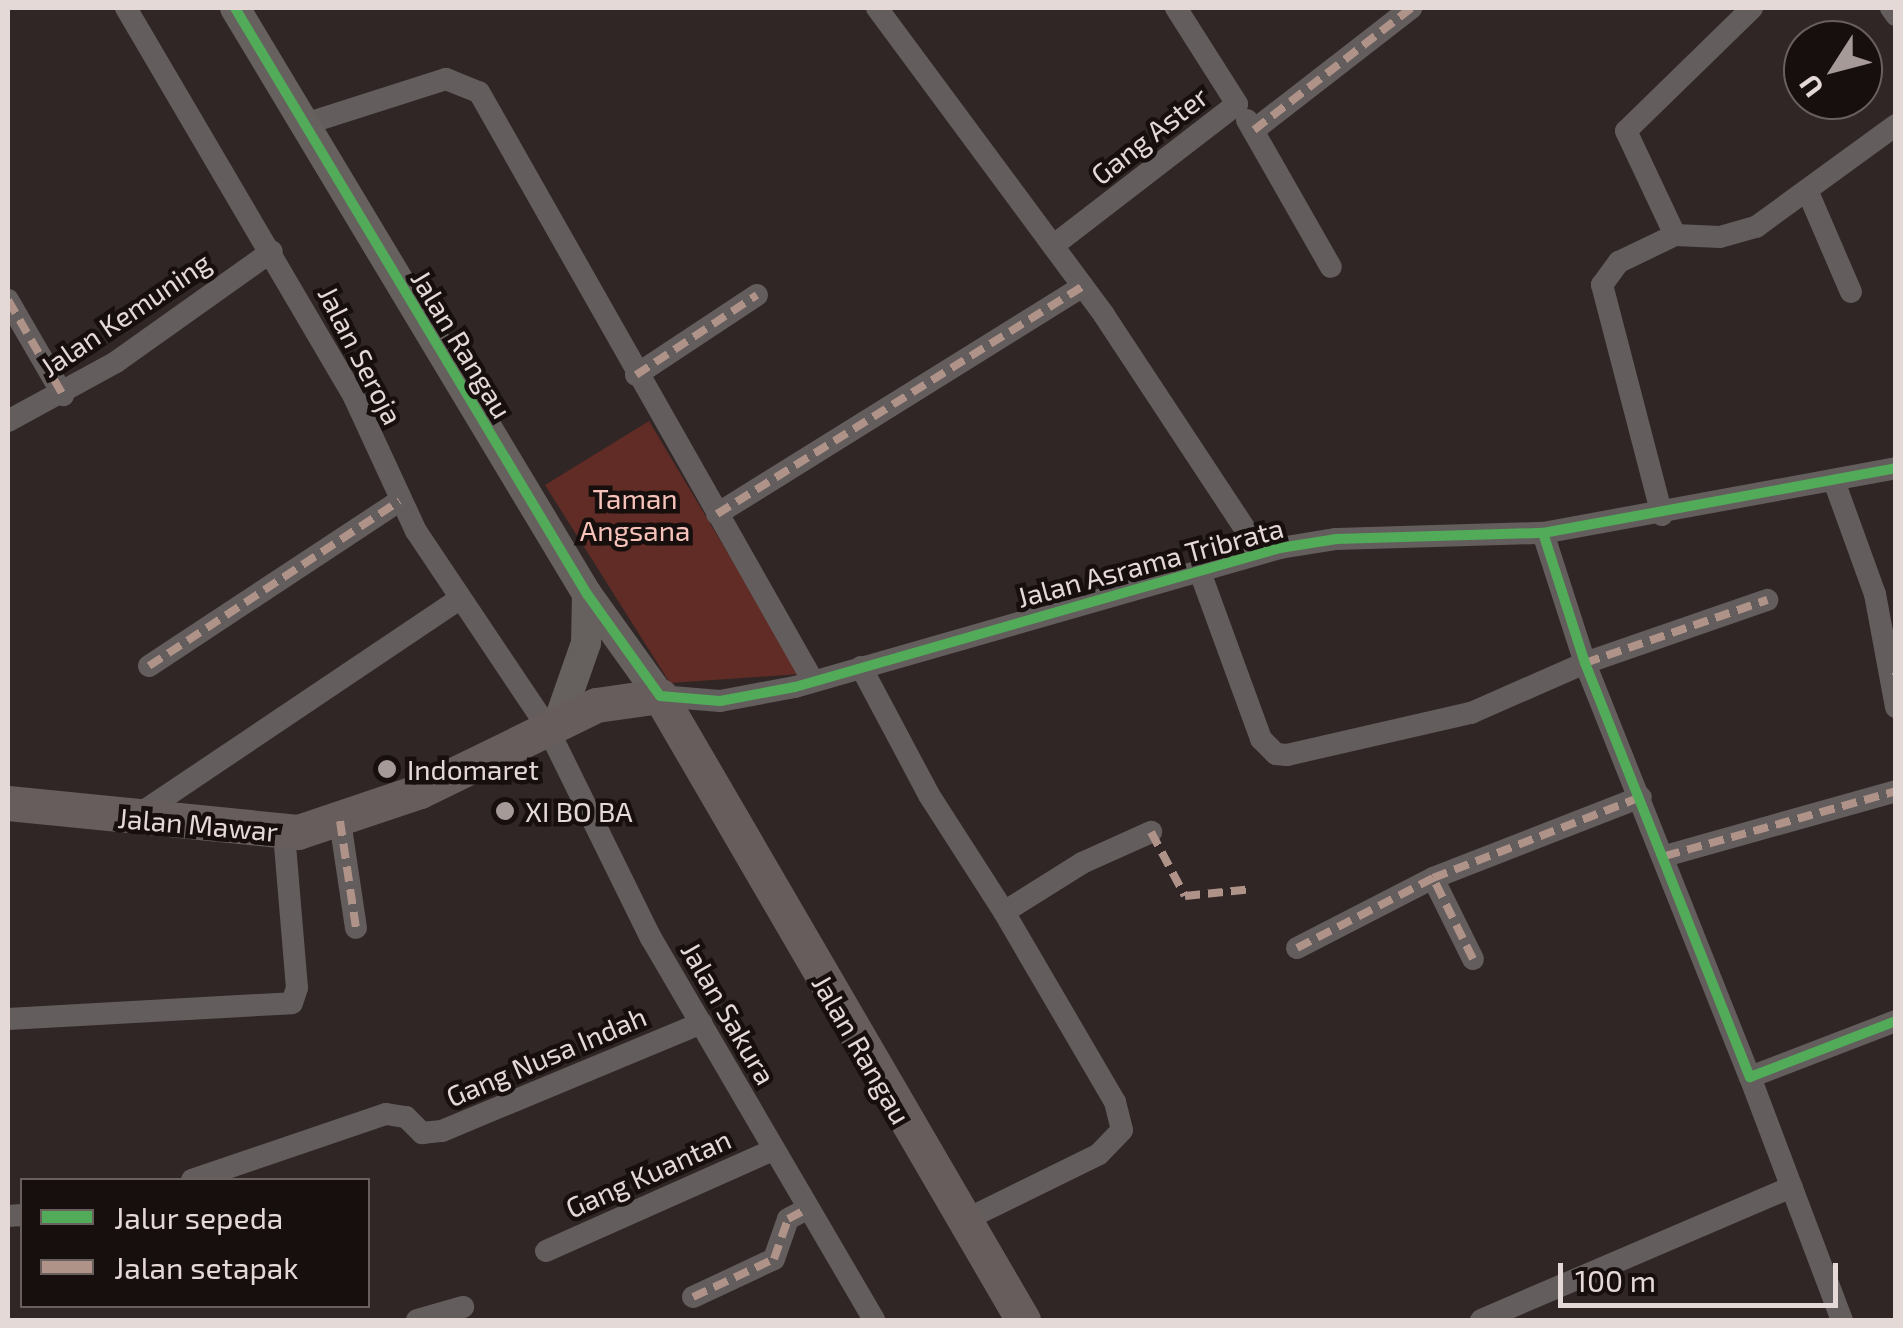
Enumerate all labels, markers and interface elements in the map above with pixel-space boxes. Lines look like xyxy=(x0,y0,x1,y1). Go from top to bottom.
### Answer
north arrow xyxy=(1783,20,1883,120)
text: U xyxy=(1791,69,1830,104)
street label: Gang Aster xyxy=(1084,79,1214,191)
street label: Jalan Kemuning xyxy=(34,245,216,383)
street label: Jalan Rangau xyxy=(405,264,519,424)
street label: Jalan Seroja xyxy=(312,280,410,430)
park label: Taman Angsana xyxy=(580,481,690,547)
street label: Jalan Asrama Tribrata xyxy=(1012,510,1288,614)
place label: Indomaret xyxy=(407,752,539,786)
marker: Indomaret xyxy=(376,758,398,780)
place label: XI BO BA xyxy=(525,794,633,828)
street label: Jalan Mawar xyxy=(117,800,279,848)
marker: XI BO BA xyxy=(494,800,516,822)
street label: Jalan Sakura xyxy=(675,936,783,1090)
street label: Jalan Rangau xyxy=(806,968,918,1130)
street label: Gang Nusa Indah xyxy=(441,999,651,1113)
street label: Gang Kuantan xyxy=(560,1122,736,1224)
legend xyxy=(20,1178,370,1308)
text: Jalur sepeda xyxy=(114,1199,283,1235)
scale bar xyxy=(1563,1243,1843,1305)
text: Jalan setapak xyxy=(114,1249,299,1285)
text: 100 m xyxy=(1575,1262,1656,1298)

